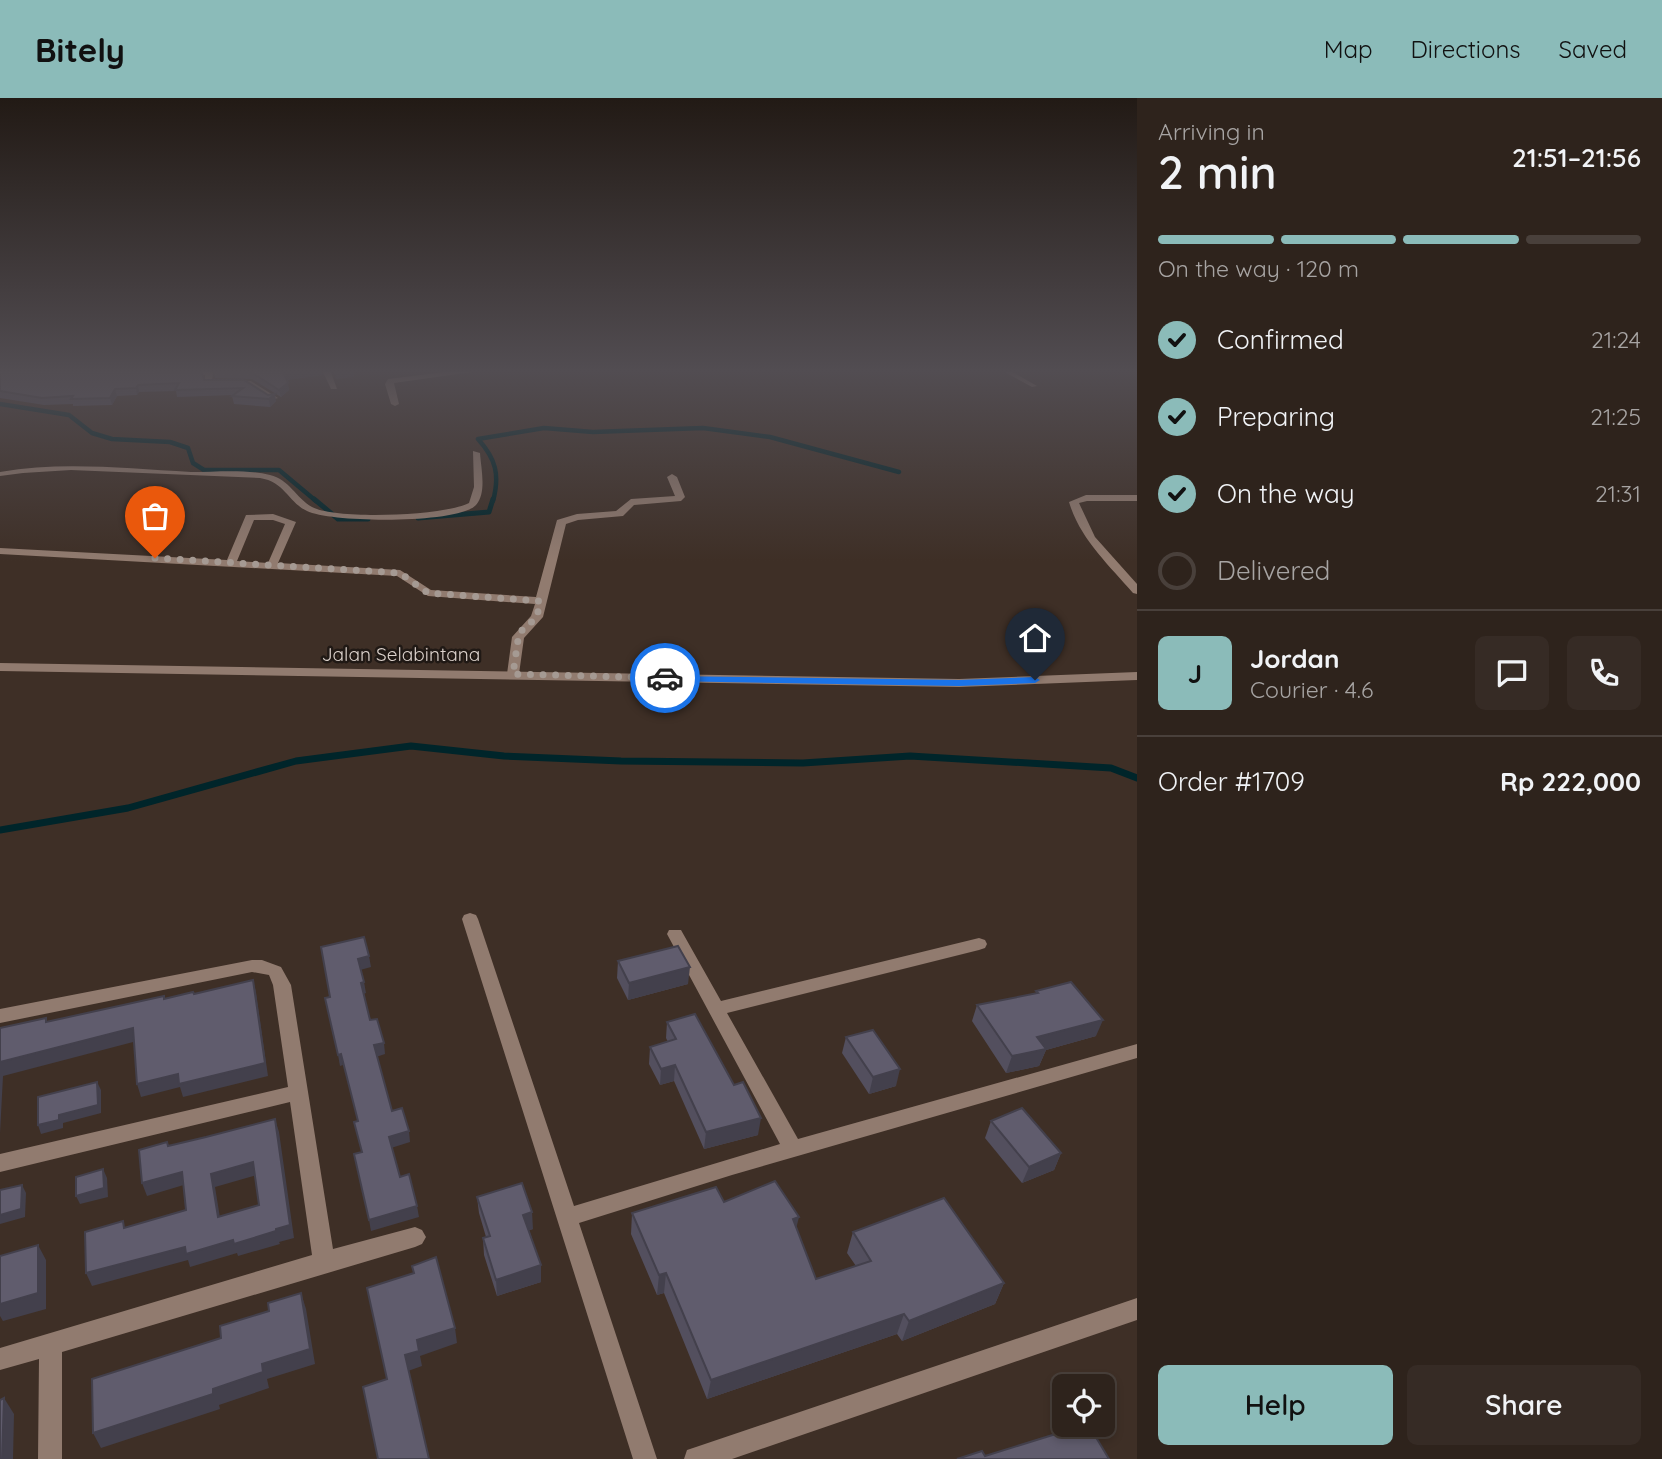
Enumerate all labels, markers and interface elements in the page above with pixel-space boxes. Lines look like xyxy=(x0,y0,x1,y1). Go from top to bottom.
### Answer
text: Bitely xyxy=(35,29,125,70)
text: Map xyxy=(1324,34,1373,64)
text: Directions xyxy=(1411,34,1521,64)
text: Saved xyxy=(1559,34,1627,64)
text: Arriving in xyxy=(1158,117,1265,146)
text: 21:51–21:56 xyxy=(1512,141,1641,174)
text: 2 min xyxy=(1158,143,1277,201)
text: On the way · 120 m xyxy=(1158,254,1359,283)
icon: check xyxy=(1158,321,1196,359)
text: Confirmed xyxy=(1217,323,1344,356)
text: 21:24 xyxy=(1591,325,1641,354)
icon: check xyxy=(1158,398,1196,436)
text: Preparing xyxy=(1217,400,1335,433)
text: 21:25 xyxy=(1590,402,1641,431)
icon: check xyxy=(1158,475,1196,513)
text: On the way xyxy=(1217,477,1355,510)
text: 21:31 xyxy=(1595,479,1641,508)
pin xyxy=(125,486,185,558)
icon: bag xyxy=(136,497,174,535)
text: Delivered xyxy=(1217,554,1330,587)
pin xyxy=(1005,608,1065,680)
icon: home xyxy=(1016,619,1054,657)
button: chat xyxy=(1475,636,1549,710)
button: phone xyxy=(1567,636,1641,710)
street label: Jalan Selabintana xyxy=(322,642,480,666)
text: Jordan xyxy=(1250,642,1339,675)
courier xyxy=(630,643,700,713)
text: J xyxy=(1188,657,1202,690)
icon: car xyxy=(646,659,684,697)
text: Courier · 4.6 xyxy=(1250,675,1373,704)
text: Order #1709 xyxy=(1158,765,1305,798)
text: Rp 222,000 xyxy=(1500,765,1641,798)
button: Help xyxy=(1158,1365,1393,1445)
button: Share xyxy=(1407,1365,1641,1445)
map controls xyxy=(1052,1374,1115,1437)
button: locate xyxy=(1052,1374,1115,1437)

